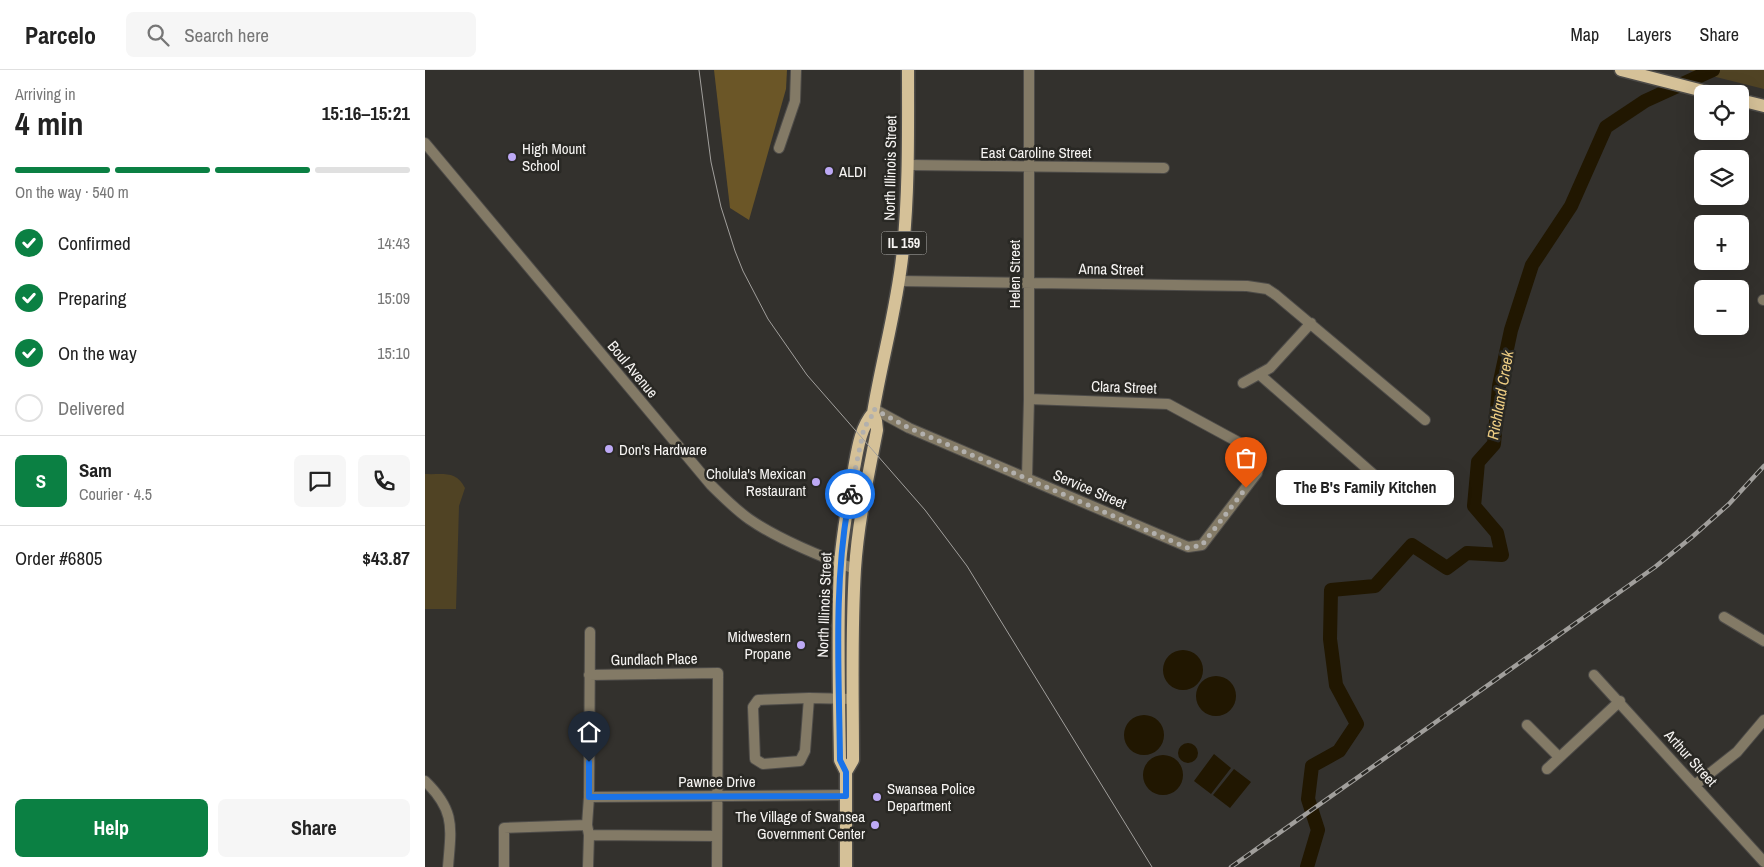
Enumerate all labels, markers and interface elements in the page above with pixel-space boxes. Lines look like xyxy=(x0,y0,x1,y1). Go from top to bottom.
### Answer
search box xyxy=(126,12,476,57)
text: Parcelo xyxy=(25,19,96,51)
icon: search xyxy=(144,21,172,49)
text: Search here xyxy=(184,22,269,48)
text: Map xyxy=(1571,22,1599,47)
text: Layers xyxy=(1627,22,1672,47)
text: Share xyxy=(1700,22,1739,47)
text: Arriving in xyxy=(15,83,76,105)
map controls xyxy=(1694,85,1749,335)
button: locate xyxy=(1694,85,1749,140)
text: 15:16–15:21 xyxy=(322,100,410,126)
text: 4 min xyxy=(15,102,84,145)
street label: North Illinois Street xyxy=(879,115,901,221)
place label: High Mount School xyxy=(522,138,586,176)
street label: East Caroline Street xyxy=(981,142,1092,163)
button: layers xyxy=(1694,150,1749,205)
marker: High Mount School xyxy=(506,151,518,163)
place label: ALDI xyxy=(838,161,866,182)
marker: ALDI xyxy=(823,165,835,177)
text: On the way · 540 m xyxy=(15,181,129,203)
button: + xyxy=(1694,215,1749,270)
icon: check xyxy=(15,229,43,257)
text: Confirmed xyxy=(58,230,131,256)
text: 14:43 xyxy=(377,232,410,254)
road number: IL 159 xyxy=(881,232,927,254)
street label: Helen Street xyxy=(1004,239,1025,308)
street label: Anna Street xyxy=(1077,258,1144,280)
button: − xyxy=(1694,280,1749,335)
icon: check xyxy=(15,284,43,312)
text: Preparing xyxy=(58,285,126,311)
text: 15:09 xyxy=(377,287,410,309)
street label: Boul Avenue xyxy=(603,336,663,402)
icon: check xyxy=(15,339,43,367)
text: On the way xyxy=(58,340,137,366)
text: 15:10 xyxy=(377,342,410,364)
water label: Richland Creek xyxy=(1481,348,1519,441)
street label: Clara Street xyxy=(1091,375,1158,399)
text: Delivered xyxy=(58,395,125,421)
pin xyxy=(1225,437,1267,488)
place label: Don's Hardware xyxy=(619,439,707,460)
marker: Don's Hardware xyxy=(603,443,615,455)
icon: bag xyxy=(1232,444,1260,472)
button: chat xyxy=(294,455,346,507)
button: phone xyxy=(358,455,410,507)
text: Sam xyxy=(79,457,112,483)
place label: Cholula's Mexican Restaurant xyxy=(706,463,807,501)
street label: Service Street xyxy=(1050,464,1131,514)
text: S xyxy=(36,468,46,494)
courier xyxy=(825,469,875,519)
callout: The B's Family Kitchen xyxy=(1276,470,1453,506)
marker: Cholula's Mexican Restaurant xyxy=(810,476,822,488)
text: The B's Family Kitchen xyxy=(1293,476,1437,498)
icon: bike xyxy=(836,480,864,508)
text: Courier · 4.5 xyxy=(79,483,152,505)
text: Order #6805 xyxy=(15,545,102,571)
text: $43.87 xyxy=(362,545,410,571)
street label: North Illinois Street xyxy=(812,551,836,658)
place label: Midwestern Propane xyxy=(727,626,791,664)
marker: Midwestern Propane xyxy=(795,639,807,651)
street label: Gundlach Place xyxy=(610,648,698,670)
pin xyxy=(568,711,610,762)
icon: home xyxy=(575,718,603,746)
street label: Arthur Street xyxy=(1659,724,1723,791)
street label: Pawnee Drive xyxy=(678,771,756,792)
place label: Swansea Police Department xyxy=(887,778,975,816)
marker: Swansea Police Department xyxy=(871,791,883,803)
button: Help xyxy=(15,799,208,857)
button: Share xyxy=(218,799,410,857)
place label: The Village of Swansea Government Center xyxy=(735,806,865,844)
marker: The Village of Swansea Government Center xyxy=(869,819,881,831)

